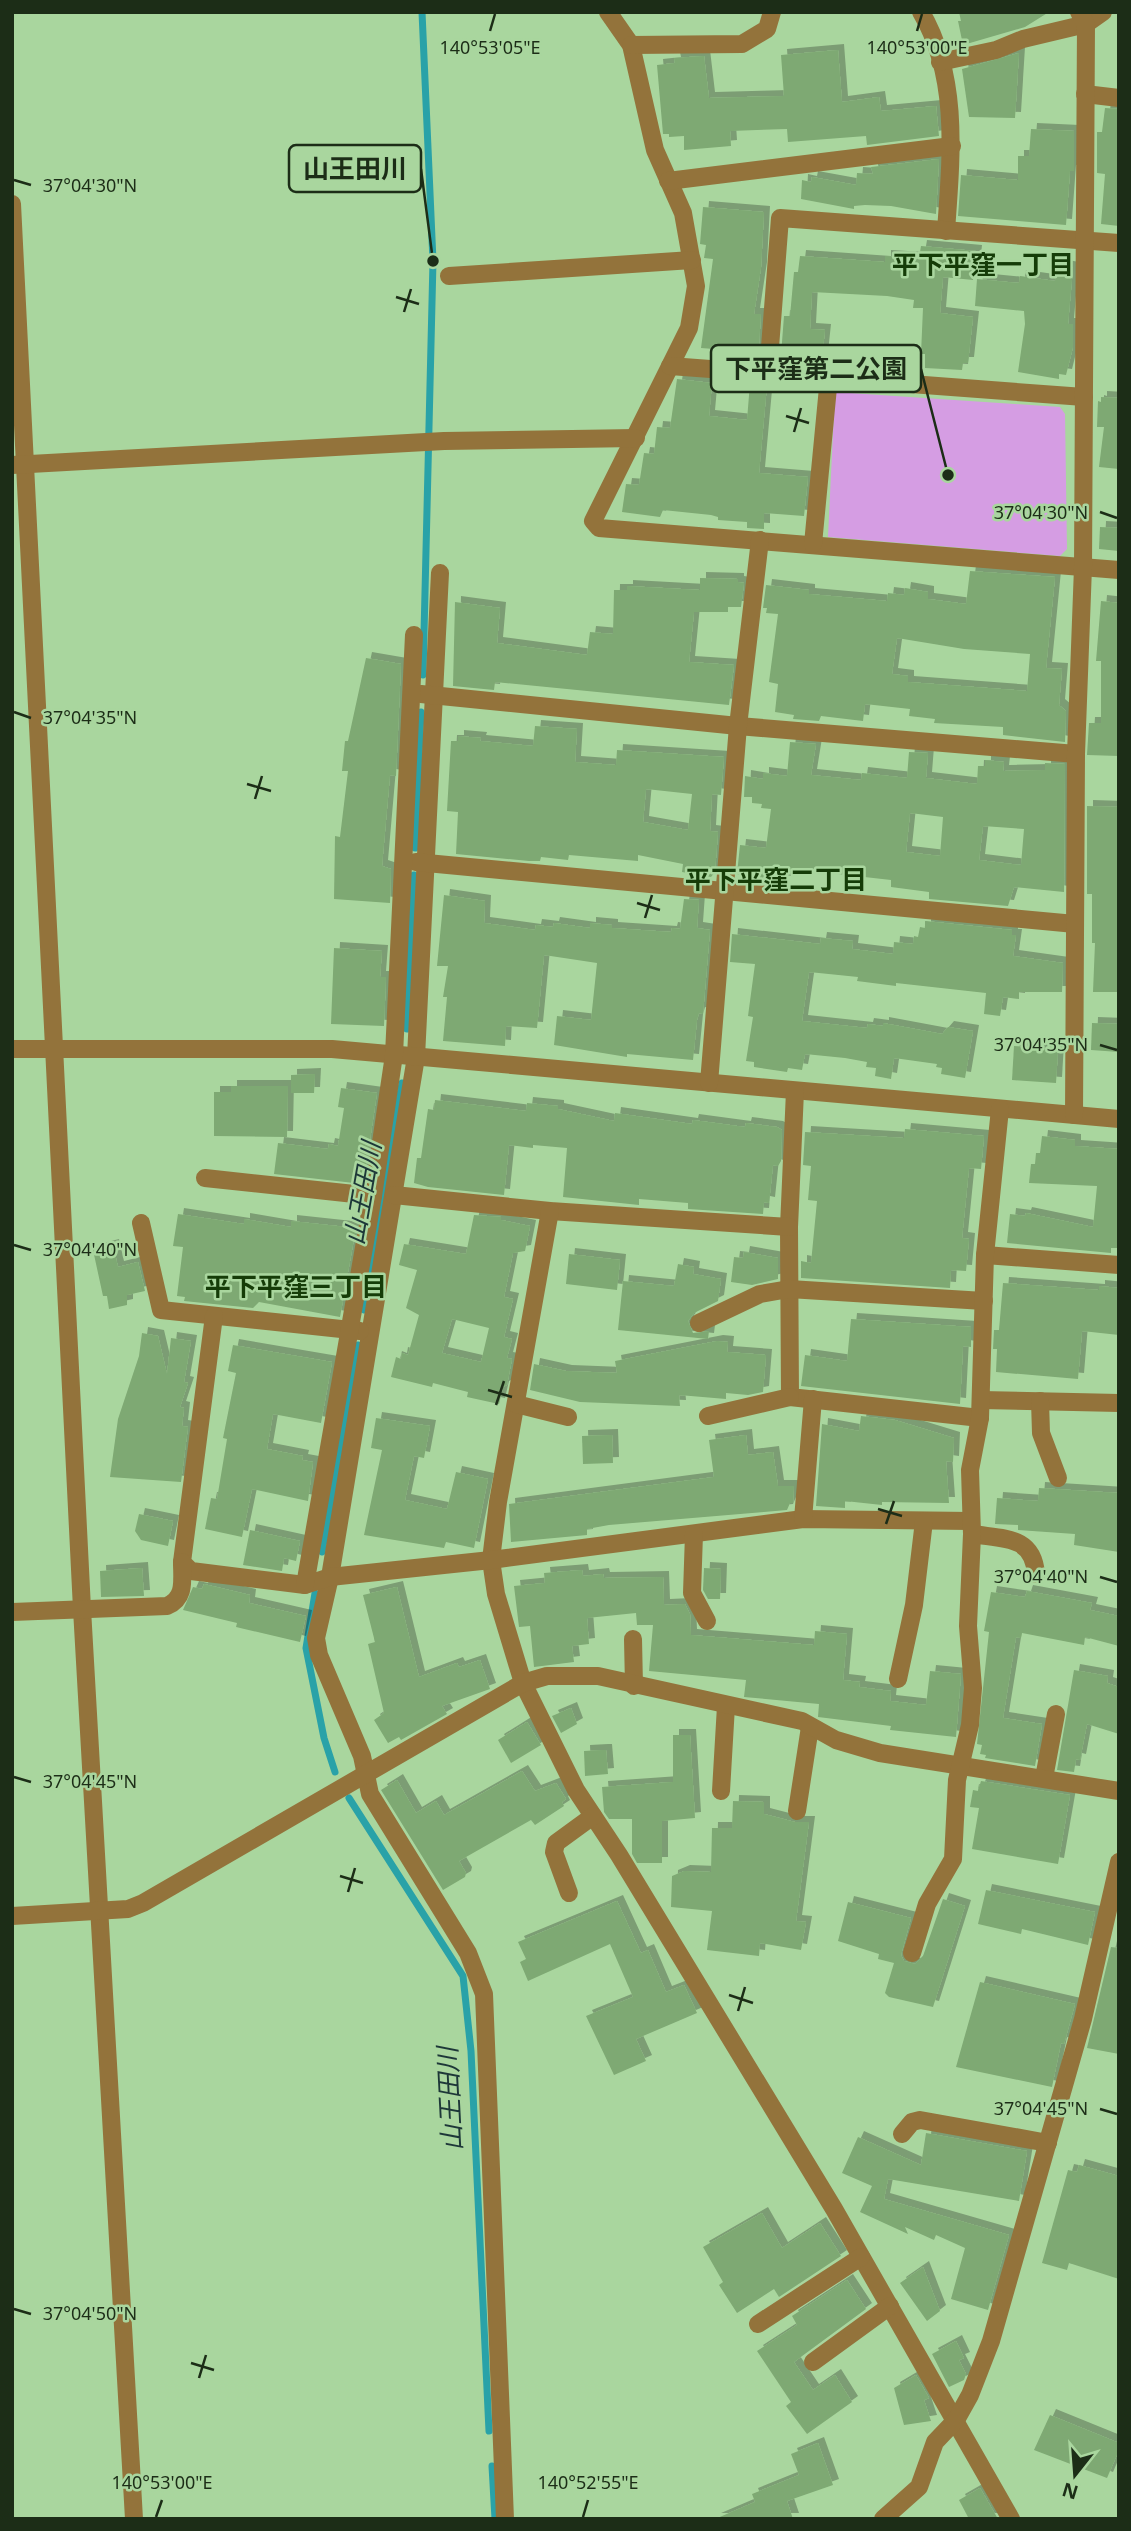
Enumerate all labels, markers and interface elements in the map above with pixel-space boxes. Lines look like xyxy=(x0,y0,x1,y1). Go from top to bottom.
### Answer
text: 140°53'05"E xyxy=(439,35,541,59)
text: 140°53'00"E xyxy=(866,35,968,59)
callout: 山王田川 xyxy=(289,145,421,192)
text: 山王田川 xyxy=(303,150,407,186)
text: 37°04'30"N xyxy=(43,173,137,197)
district label: 平下平窪一丁目 xyxy=(892,246,1074,282)
callout: 下平窪第二公園 xyxy=(711,345,921,392)
text: 下平窪第二公園 xyxy=(725,350,907,386)
text: 37°04'30"N xyxy=(994,500,1088,524)
text: 37°04'35"N xyxy=(43,705,137,729)
district label: 平下平窪二丁目 xyxy=(685,861,867,897)
text: 37°04'35"N xyxy=(994,1032,1088,1056)
water label: 山王田川 xyxy=(335,1136,389,1247)
text: 37°04'40"N xyxy=(43,1237,137,1261)
district label: 平下平窪三丁目 xyxy=(205,1268,387,1304)
text: 37°04'40"N xyxy=(994,1564,1088,1588)
text: 37°04'45"N xyxy=(43,1769,137,1793)
water label: 山王田川 xyxy=(428,2043,470,2152)
text: 37°04'45"N xyxy=(994,2096,1088,2120)
text: 37°04'50"N xyxy=(43,2301,137,2325)
north arrow xyxy=(1040,2440,1110,2510)
text: 140°53'00"E xyxy=(111,2470,213,2494)
text: 140°52'55"E xyxy=(537,2470,639,2494)
text: N xyxy=(1059,2477,1081,2506)

